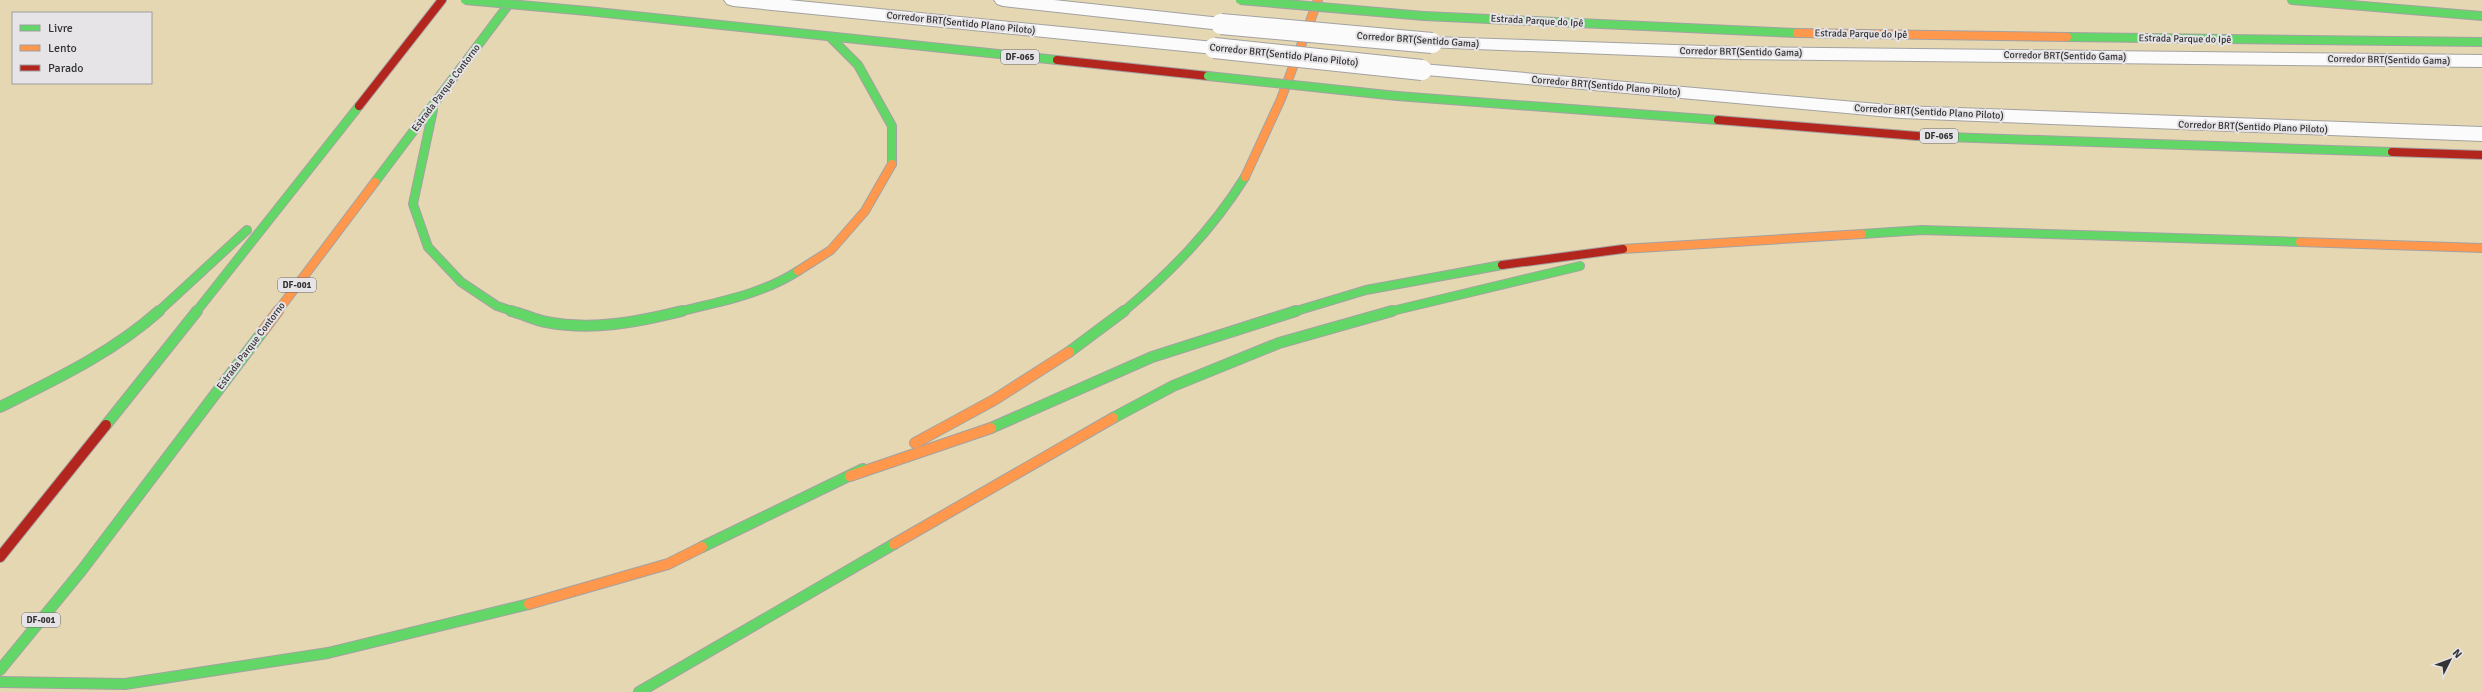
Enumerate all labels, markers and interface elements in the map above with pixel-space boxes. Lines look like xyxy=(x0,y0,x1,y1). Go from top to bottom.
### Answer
street label: Corredor BRT(Sentido Plano Piloto) xyxy=(886,9,1036,37)
legend xyxy=(12,12,152,84)
street label: Estrada Parque do Ipê xyxy=(1490,13,1584,29)
text: Livre xyxy=(48,21,73,36)
street label: Estrada Parque do Ipê xyxy=(1815,27,1907,41)
street label: Corredor BRT(Sentido Gama) xyxy=(1356,30,1480,50)
street label: Estrada Parque do Ipê xyxy=(2139,32,2231,46)
text: Lento xyxy=(48,41,77,56)
street label: Corredor BRT(Sentido Plano Piloto) xyxy=(1209,41,1359,69)
street label: Estrada Parque Contorno xyxy=(409,42,483,134)
street label: Corredor BRT(Sentido Gama) xyxy=(1680,45,1802,59)
street label: Corredor BRT(Sentido Gama) xyxy=(2004,49,2126,63)
road number: DF-065 xyxy=(1001,50,1039,64)
street label: Corredor BRT(Sentido Gama) xyxy=(2328,53,2450,67)
text: Parado xyxy=(48,61,84,76)
street label: Corredor BRT(Sentido Plano Piloto) xyxy=(1531,73,1681,99)
street label: Corredor BRT(Sentido Plano Piloto) xyxy=(1854,102,2004,122)
street label: Corredor BRT(Sentido Plano Piloto) xyxy=(2178,118,2328,136)
road number: DF-065 xyxy=(1920,129,1958,143)
road number: DF-001 xyxy=(278,278,316,292)
street label: Estrada Parque Contorno xyxy=(214,300,288,392)
road number: DF-001 xyxy=(22,613,60,627)
north arrow xyxy=(2430,640,2470,680)
text: N xyxy=(2450,646,2464,661)

